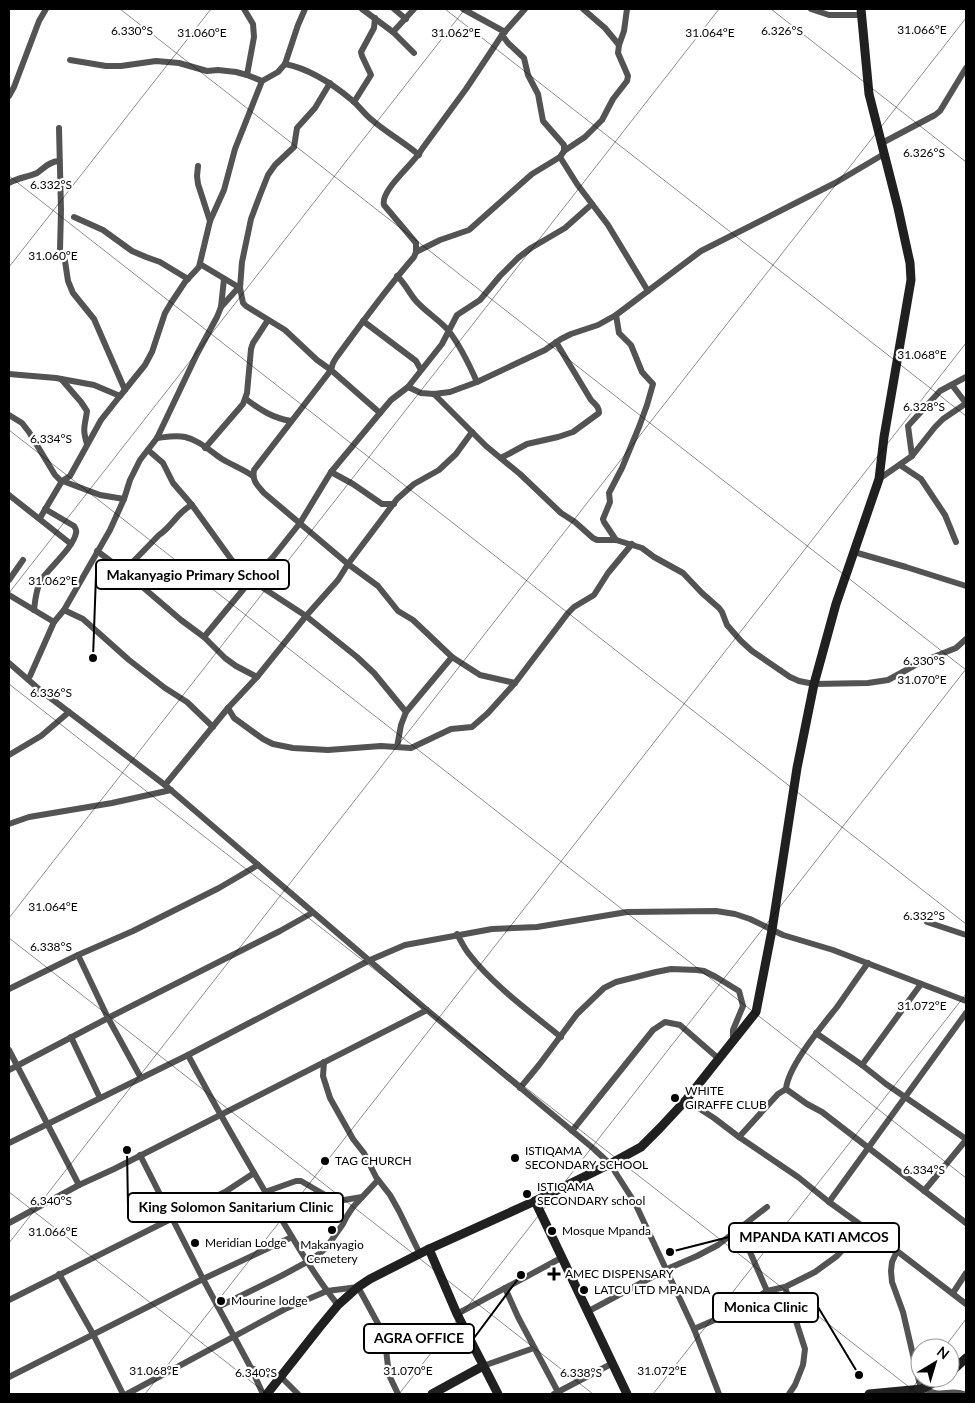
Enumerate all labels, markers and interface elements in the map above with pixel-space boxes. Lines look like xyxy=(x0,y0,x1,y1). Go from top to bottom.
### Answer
text: 31.066°E xyxy=(897,22,947,37)
text: 6.330°S xyxy=(111,23,153,38)
text: 6.326°S xyxy=(761,23,803,38)
text: 31.060°E xyxy=(177,25,227,40)
text: 31.062°E xyxy=(431,25,481,40)
text: 31.064°E xyxy=(685,25,735,40)
text: 6.326°S xyxy=(903,145,945,160)
text: 6.332°S xyxy=(30,177,72,192)
text: 31.060°E xyxy=(28,248,78,263)
text: 31.068°E xyxy=(897,347,947,362)
text: 6.328°S xyxy=(903,399,945,414)
text: 6.334°S xyxy=(30,431,72,446)
callout: Makanyagio Primary School xyxy=(96,560,289,589)
text: Makanyagio Primary School xyxy=(107,566,279,583)
text: 31.062°E xyxy=(28,573,78,588)
text: 6.330°S xyxy=(903,653,945,668)
text: 31.070°E xyxy=(897,672,947,687)
text: 6.336°S xyxy=(30,685,72,700)
text: 31.064°E xyxy=(28,899,78,914)
text: 6.332°S xyxy=(903,908,945,923)
text: 6.338°S xyxy=(30,939,72,954)
text: 31.072°E xyxy=(897,998,947,1013)
place label: WHITE GIRAFFE CLUB xyxy=(685,1083,767,1112)
marker: WHITE GIRAFFE CLUB xyxy=(669,1092,681,1104)
place label: ISTIQAMA SECONDARY SCHOOL xyxy=(525,1143,648,1172)
marker: ISTIQAMA SECONDARY SCHOOL xyxy=(509,1152,521,1164)
place label: TAG CHURCH xyxy=(335,1153,412,1168)
marker: TAG CHURCH xyxy=(319,1155,331,1167)
text: 6.334°S xyxy=(903,1162,945,1177)
place label: ISTIQAMA SECONDARY school xyxy=(537,1179,645,1208)
marker: ISTIQAMA SECONDARY school xyxy=(521,1188,533,1200)
text: 6.340°S xyxy=(30,1193,72,1208)
callout: King Solomon Sanitarium Clinic xyxy=(128,1193,343,1222)
text: King Solomon Sanitarium Clinic xyxy=(139,1198,334,1215)
place label: Mosque Mpanda xyxy=(562,1223,651,1238)
callout: MPANDA KATI AMCOS xyxy=(729,1223,899,1252)
text: 31.066°E xyxy=(28,1224,78,1239)
marker: Makanyagio Cemetery xyxy=(326,1224,338,1236)
marker: Mosque Mpanda xyxy=(546,1225,558,1237)
text: MPANDA KATI AMCOS xyxy=(739,1228,889,1245)
place label: Meridian Lodge xyxy=(205,1235,287,1250)
marker: Meridian Lodge xyxy=(189,1237,201,1249)
place label: Makanyagio Cemetery xyxy=(300,1237,364,1266)
place label: AMEC DISPENSARY xyxy=(565,1266,674,1281)
marker: AMEC DISPENSARY xyxy=(547,1267,561,1281)
place label: LATCU LTD MPANDA xyxy=(594,1282,711,1297)
marker: LATCU LTD MPANDA xyxy=(578,1284,590,1296)
place label: Mourine lodge xyxy=(231,1293,308,1308)
callout: Monica Clinic xyxy=(713,1293,818,1322)
marker: Mourine lodge xyxy=(215,1295,227,1307)
text: Monica Clinic xyxy=(724,1298,808,1315)
callout: AGRA OFFICE xyxy=(364,1324,474,1353)
text: AGRA OFFICE xyxy=(373,1329,464,1346)
north arrow xyxy=(910,1338,960,1388)
text: N xyxy=(934,1342,953,1362)
text: 31.068°E xyxy=(129,1363,179,1378)
text: 31.070°E xyxy=(383,1363,433,1378)
text: 31.072°E xyxy=(637,1363,687,1378)
text: 6.340°S xyxy=(235,1365,277,1380)
text: 6.338°S xyxy=(560,1365,602,1380)

